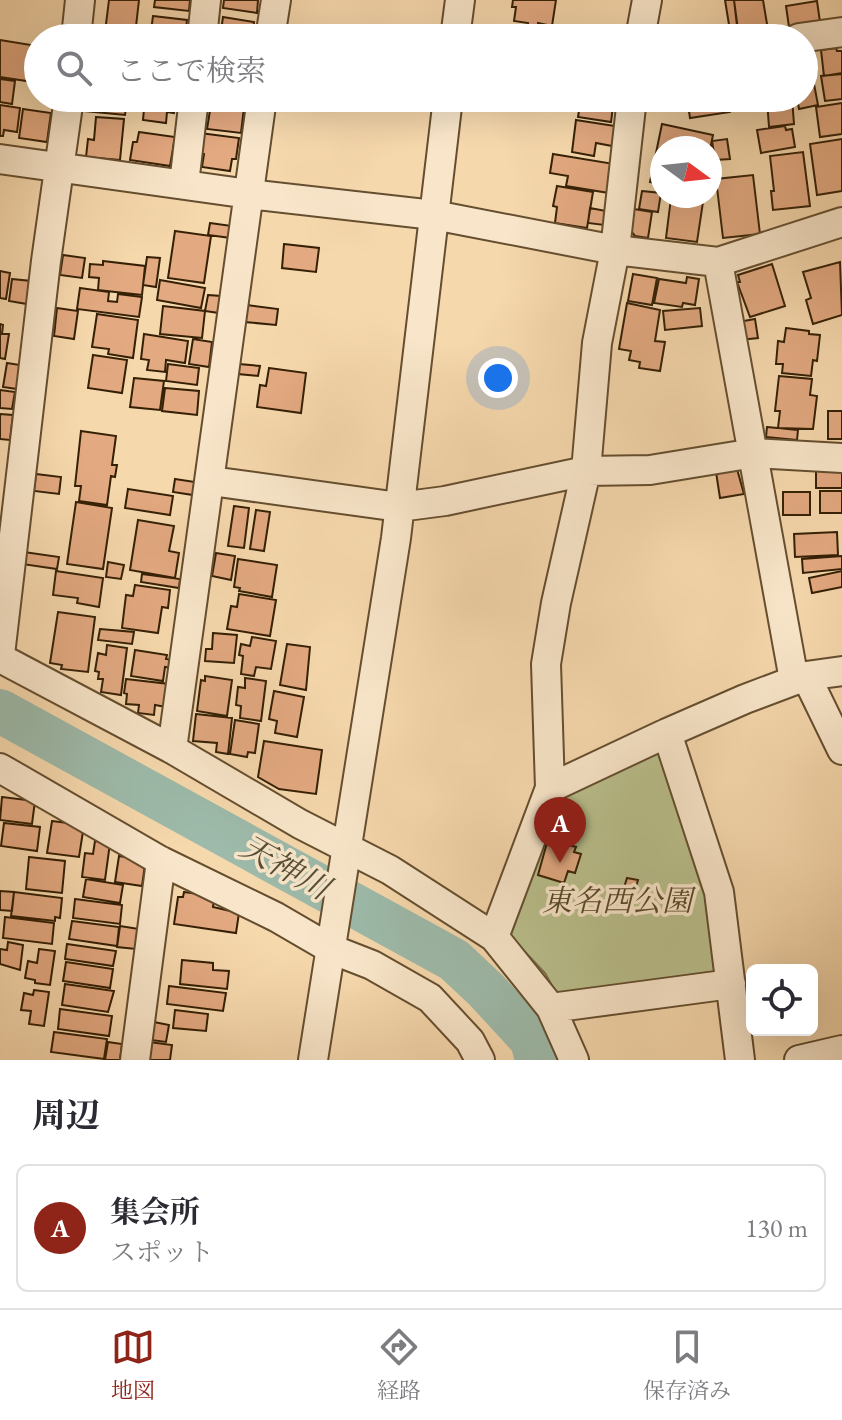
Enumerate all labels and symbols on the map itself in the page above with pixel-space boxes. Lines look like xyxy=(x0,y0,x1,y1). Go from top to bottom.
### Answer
north arrow xyxy=(650,136,722,208)
your location xyxy=(478,358,518,398)
pin: A xyxy=(534,797,586,863)
water label: 天神川 xyxy=(233,825,340,910)
park label: 東名西公園 xyxy=(542,881,697,920)

